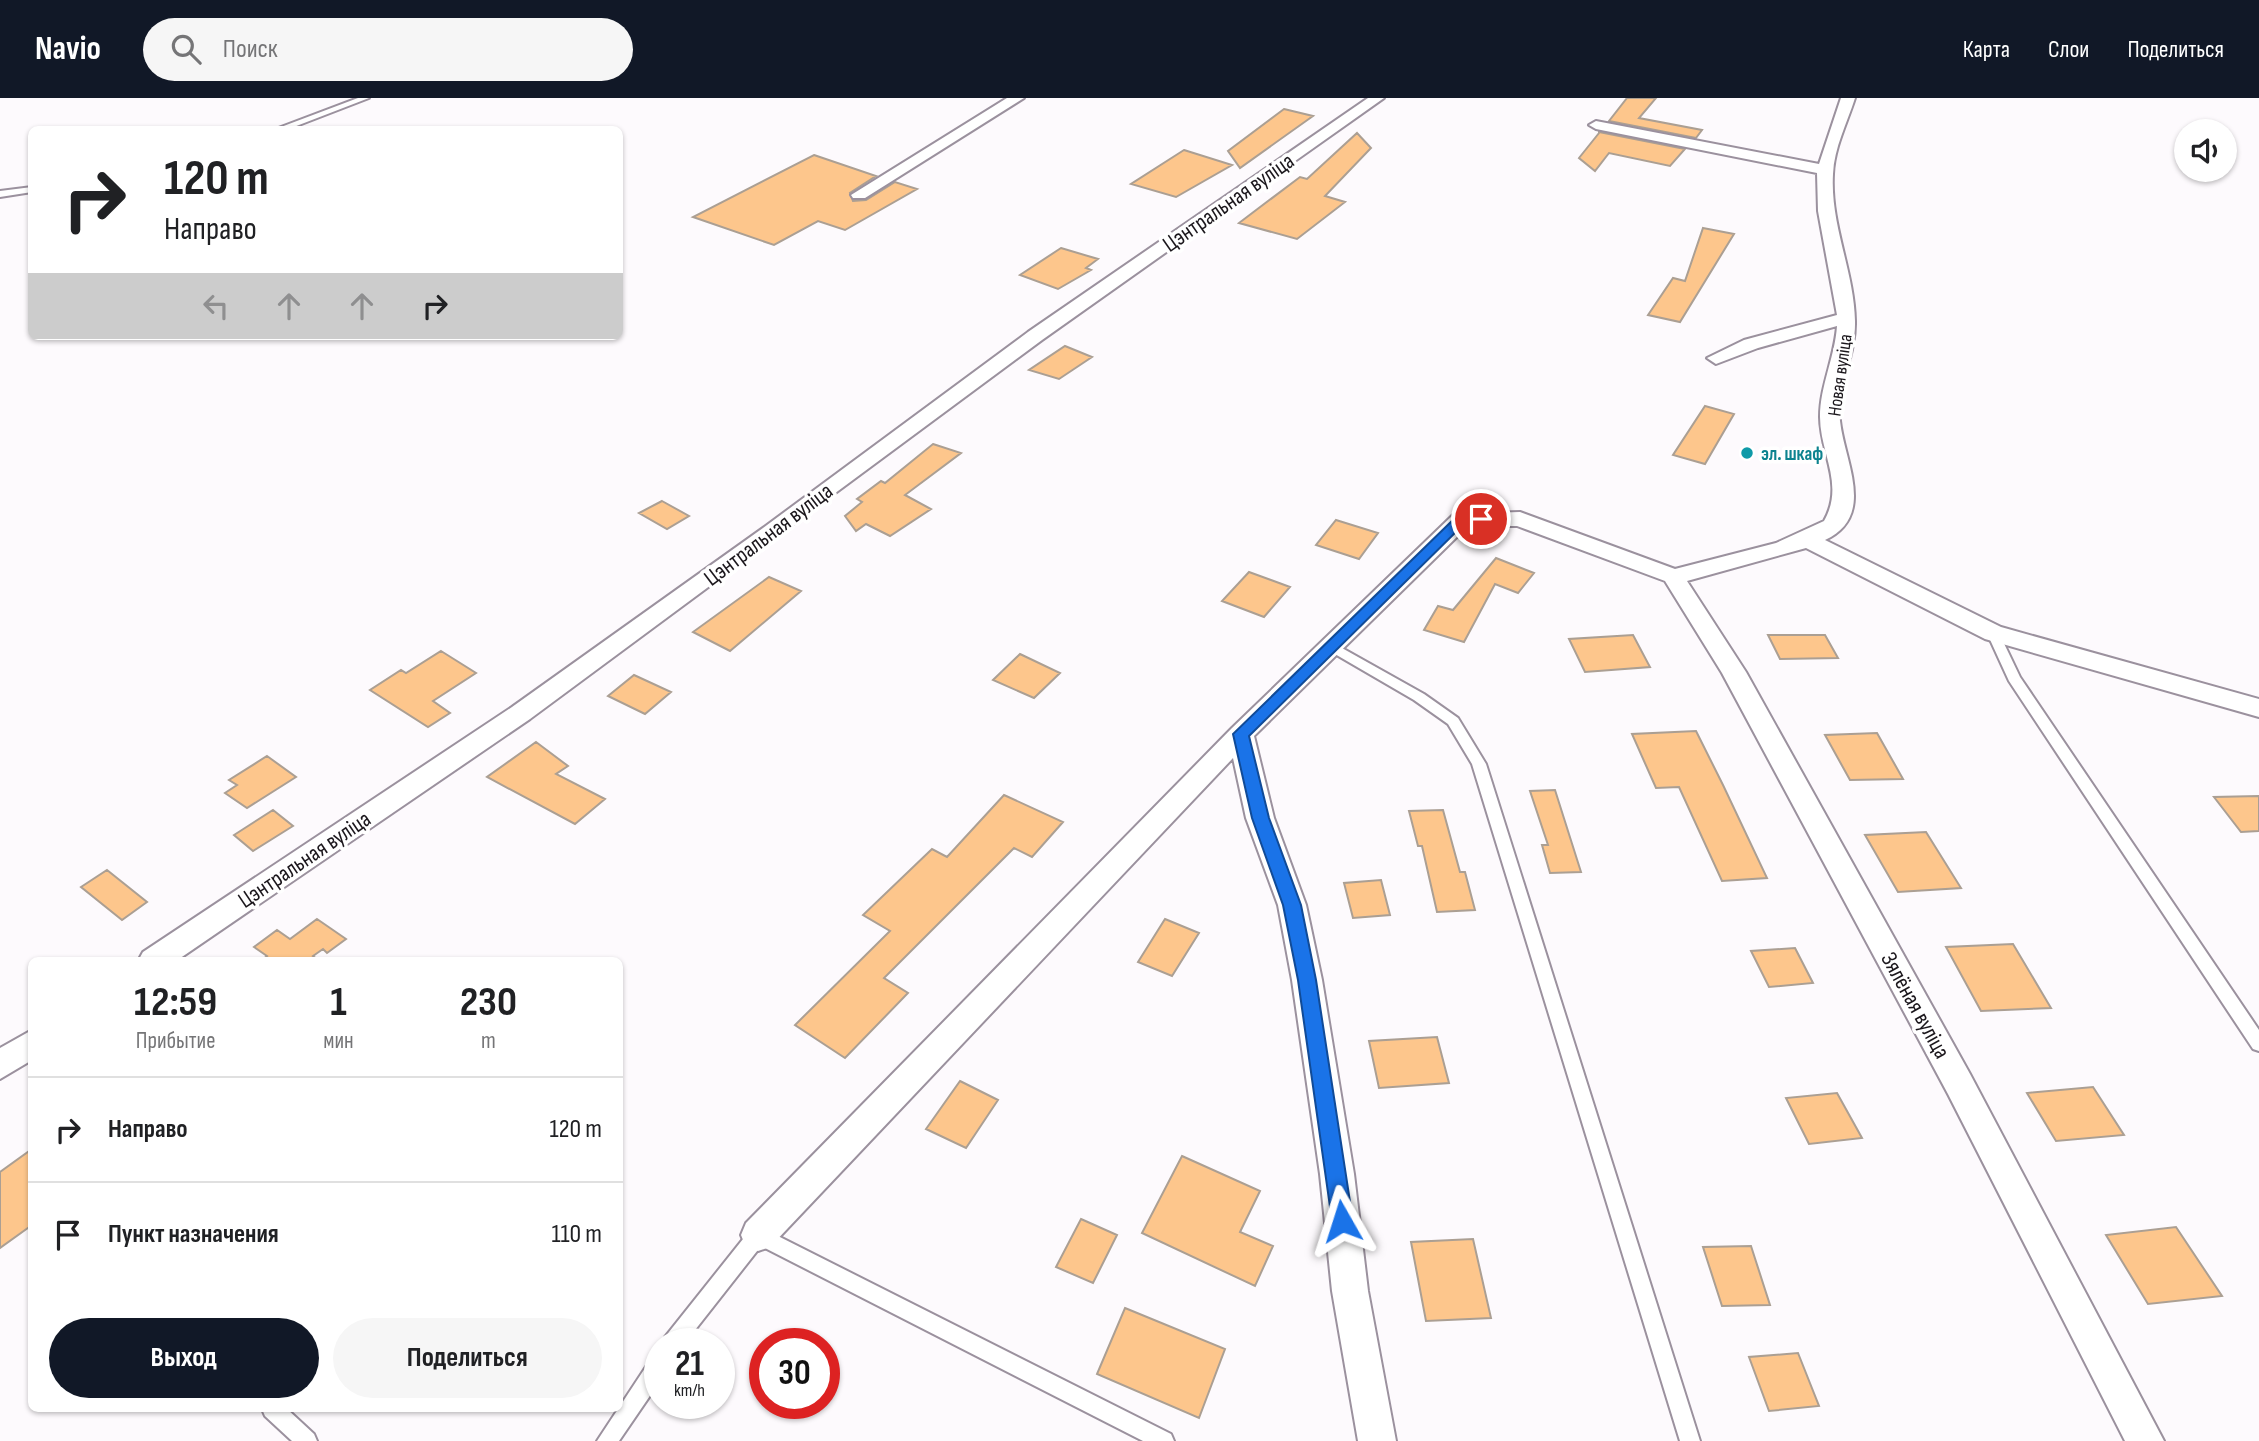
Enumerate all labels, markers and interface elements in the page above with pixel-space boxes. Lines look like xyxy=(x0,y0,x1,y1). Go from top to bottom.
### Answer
search box xyxy=(143,18,633,81)
text: Navio xyxy=(35,29,101,69)
icon: search xyxy=(167,30,205,68)
text: Поиск xyxy=(223,34,278,65)
text: Карта xyxy=(1963,35,2010,64)
text: Слои xyxy=(2048,35,2089,64)
text: Поделиться xyxy=(2127,35,2224,64)
map controls xyxy=(2174,119,2237,182)
button: sound xyxy=(2174,119,2237,182)
street label: Цэнтральная вуліца xyxy=(1157,147,1300,258)
text: 120 m xyxy=(164,150,269,209)
icon: right xyxy=(49,154,140,245)
text: Направо xyxy=(164,210,257,249)
icon: left xyxy=(197,287,235,325)
icon: ahead xyxy=(270,287,308,325)
icon: ahead xyxy=(343,287,381,325)
icon: right xyxy=(416,287,454,325)
street label: Новая вуліца xyxy=(1823,333,1858,418)
place label: эл. шкаф xyxy=(1761,443,1823,466)
marker: эл. шкаф xyxy=(1739,445,1755,461)
street label: Цэнтральная вуліца xyxy=(699,477,839,592)
pin xyxy=(1451,489,1511,549)
icon: arrive xyxy=(1462,500,1500,538)
street label: Цэнтральная вуліца xyxy=(233,805,376,914)
street label: Зялёная вуліца xyxy=(1874,947,1956,1064)
text: 12:59 xyxy=(134,977,217,1028)
text: 1 xyxy=(330,977,347,1028)
text: 230 xyxy=(460,977,517,1028)
text: Прибытие xyxy=(136,1027,215,1055)
text: мин xyxy=(323,1027,354,1055)
text: m xyxy=(481,1027,496,1055)
icon: right xyxy=(49,1111,87,1149)
text: Направо xyxy=(108,1114,187,1145)
text: 120 m xyxy=(549,1114,602,1145)
position arrow xyxy=(1305,1184,1379,1258)
icon: arrive xyxy=(49,1216,87,1254)
text: Пункт назначения xyxy=(108,1219,279,1250)
text: 110 m xyxy=(551,1219,602,1250)
button: Выход xyxy=(49,1318,319,1398)
button: Поделиться xyxy=(333,1318,602,1398)
speed limit sign: 30 xyxy=(749,1328,840,1419)
text: 21 xyxy=(675,1343,704,1386)
text: km/h xyxy=(674,1380,705,1401)

